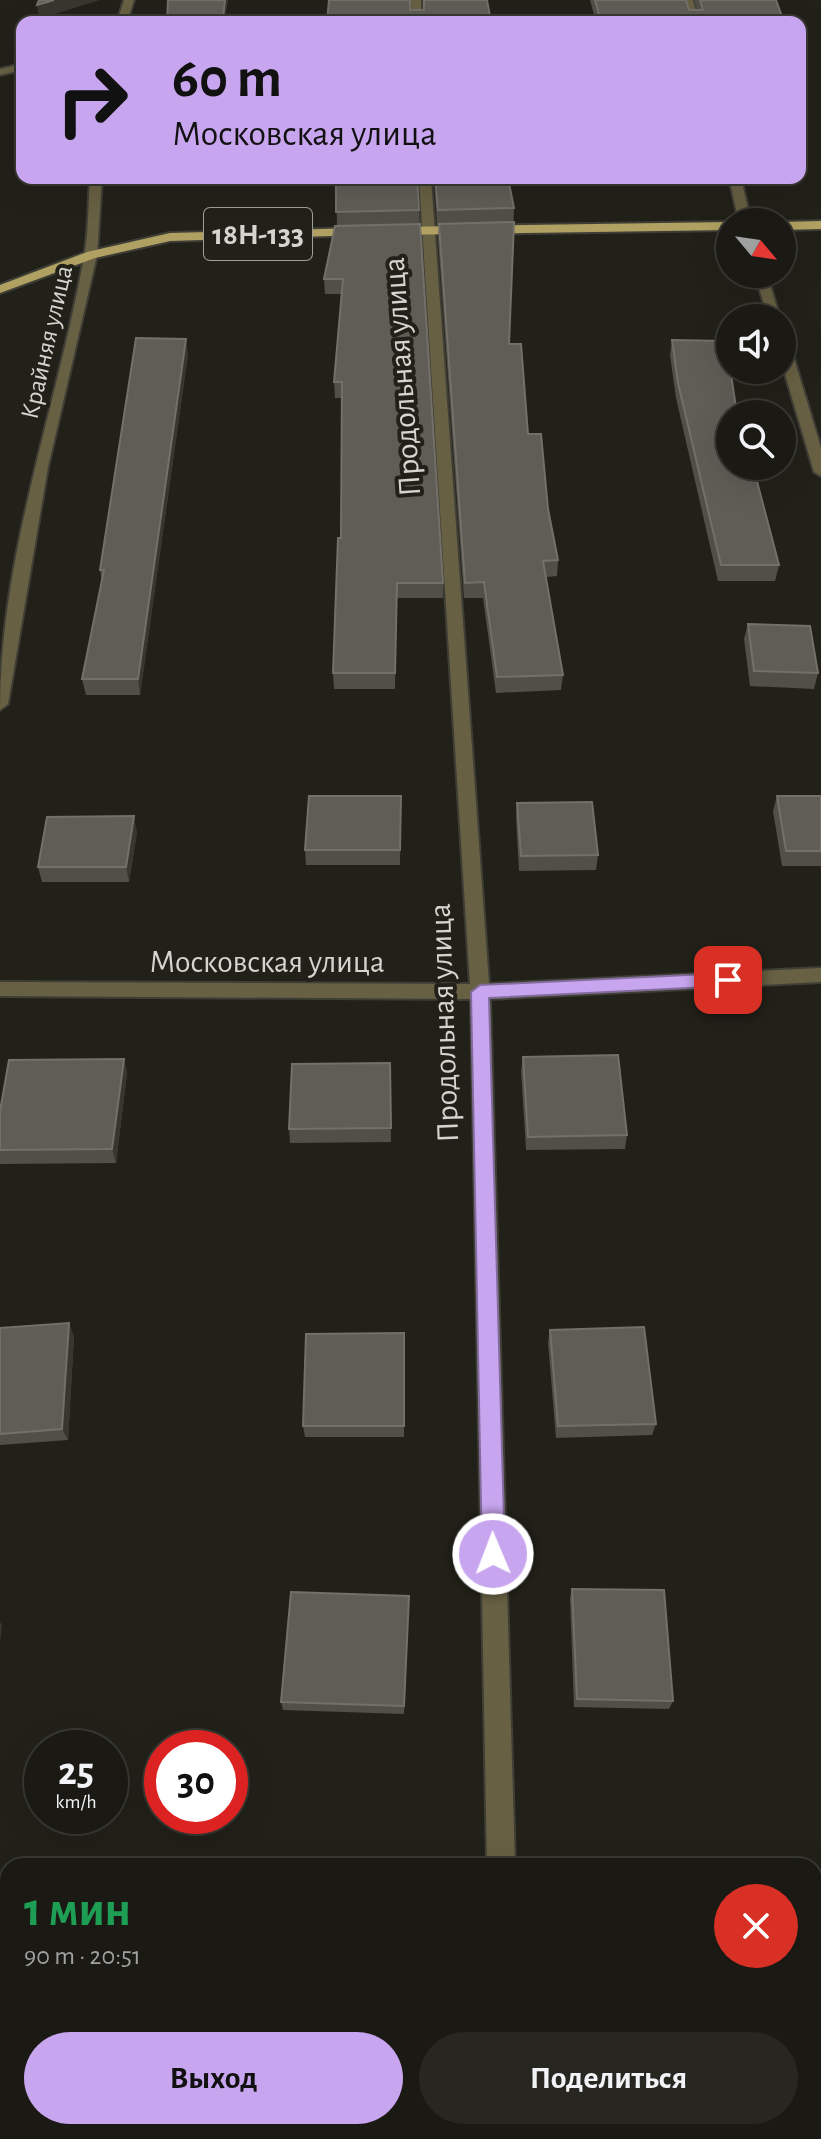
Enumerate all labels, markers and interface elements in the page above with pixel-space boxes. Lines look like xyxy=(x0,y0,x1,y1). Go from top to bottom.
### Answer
icon: right xyxy=(40,48,144,152)
text: 60 m xyxy=(172,51,282,107)
text: Московская улица xyxy=(172,116,437,152)
road number: 18Н-133 xyxy=(204,208,312,260)
north arrow xyxy=(716,208,796,288)
map controls xyxy=(716,208,796,480)
street label: Продольная улица xyxy=(378,256,426,498)
street label: Крайняя улица xyxy=(17,263,77,422)
button: sound xyxy=(716,304,796,384)
button: search xyxy=(716,400,796,480)
street label: Продольная улица xyxy=(424,903,464,1143)
street label: Московская улица xyxy=(149,946,385,978)
pin xyxy=(694,946,762,1014)
icon: arrive xyxy=(706,958,750,1002)
position arrow xyxy=(451,1512,535,1596)
speed limit sign: 30 xyxy=(144,1730,248,1834)
text: 25 xyxy=(58,1752,94,1792)
text: km/h xyxy=(55,1792,97,1812)
button: close xyxy=(714,1884,798,1968)
text: 1 мин xyxy=(24,1887,131,1935)
text: 90 m · 20:51 xyxy=(24,1943,141,1969)
button: Выход xyxy=(24,2032,403,2124)
button: Поделиться xyxy=(419,2032,798,2124)

